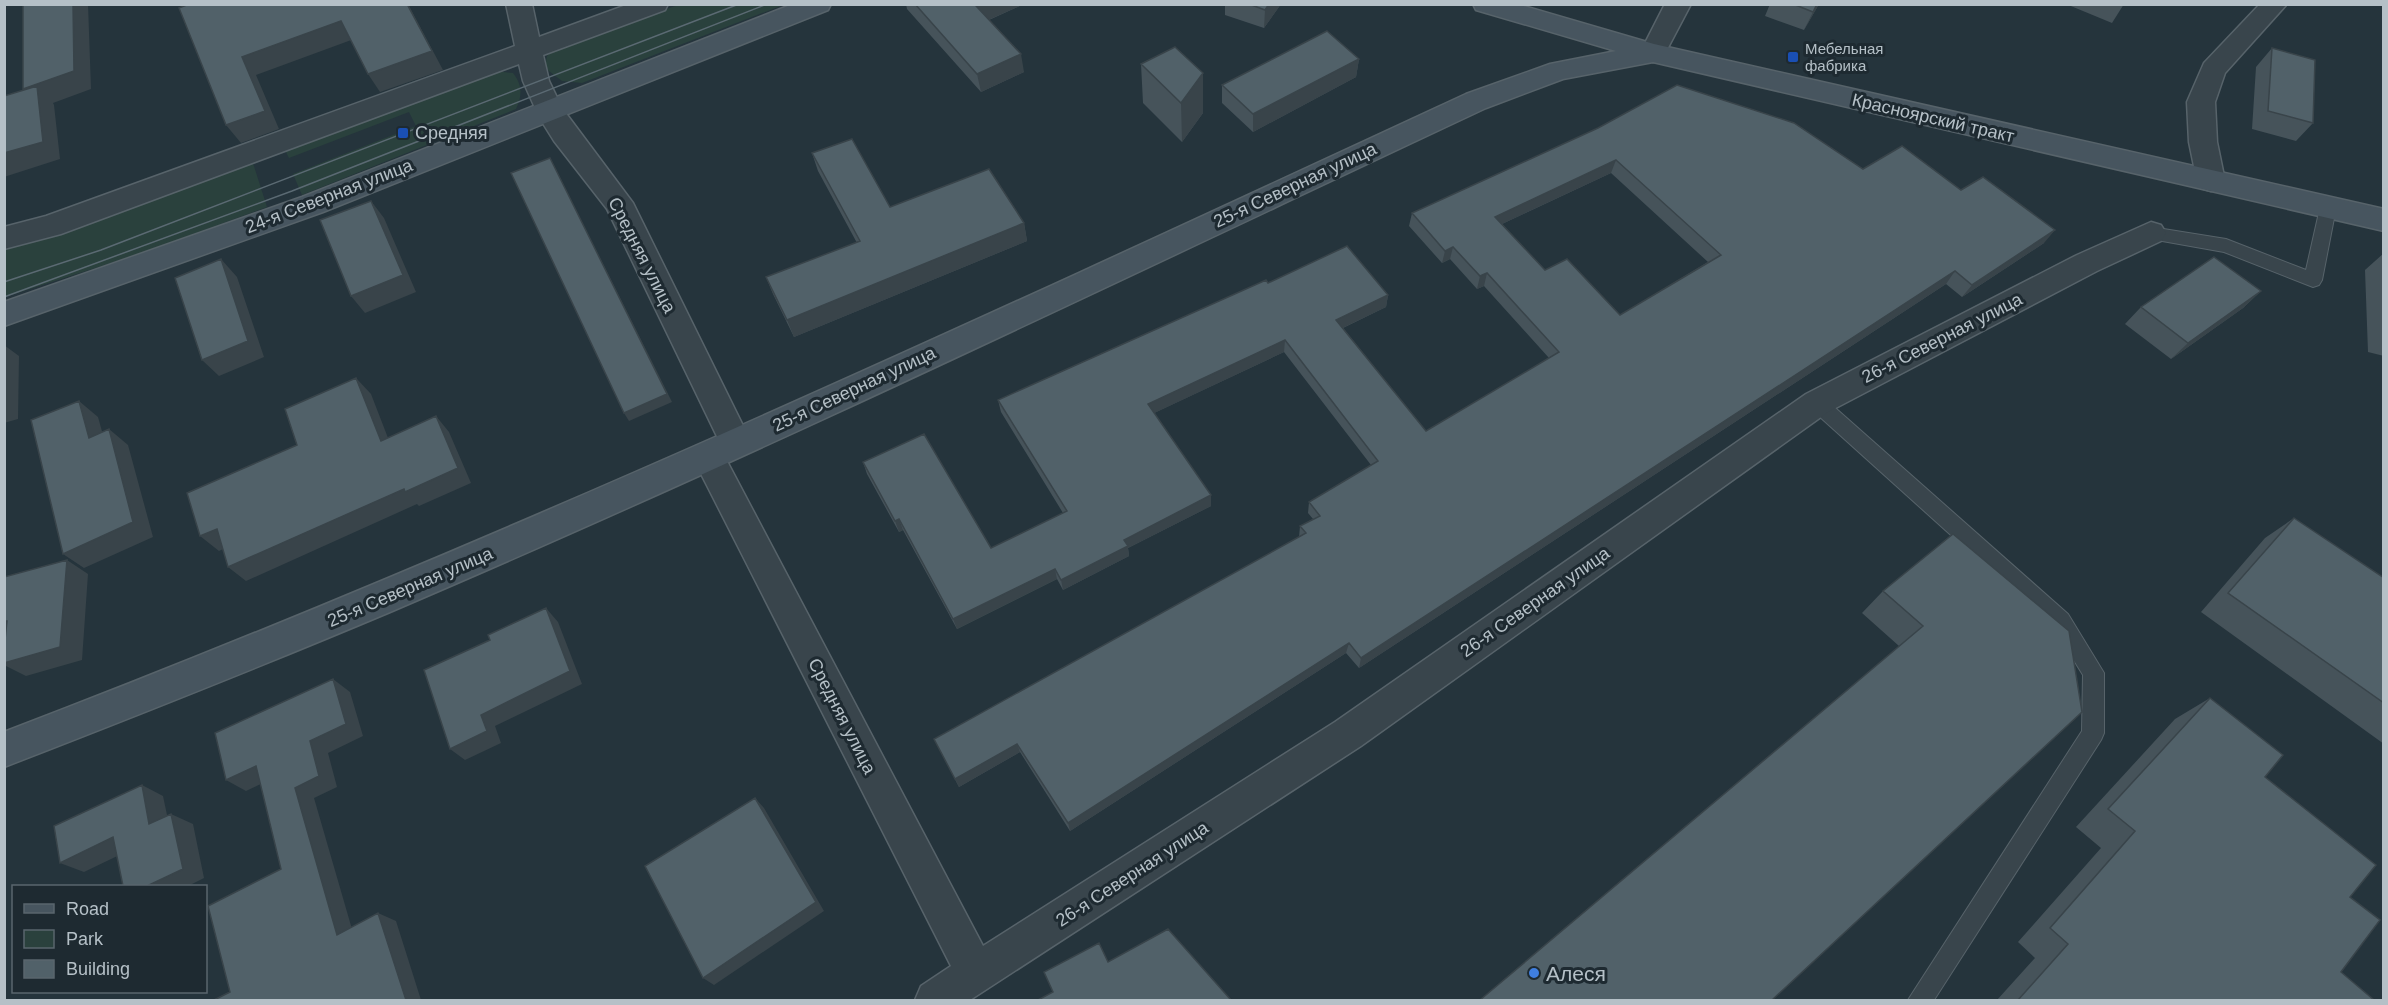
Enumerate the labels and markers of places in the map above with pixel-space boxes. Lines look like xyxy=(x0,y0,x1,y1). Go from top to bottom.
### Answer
place label: Мебельная фабрика xyxy=(1805,40,1883,74)
marker: Мебельная фабрика xyxy=(1786,50,1800,64)
place label: Средняя xyxy=(415,123,488,143)
marker: Средняя xyxy=(396,126,410,140)
place label: Алеся xyxy=(1546,962,1606,985)
marker: Алеся xyxy=(1527,966,1541,980)

